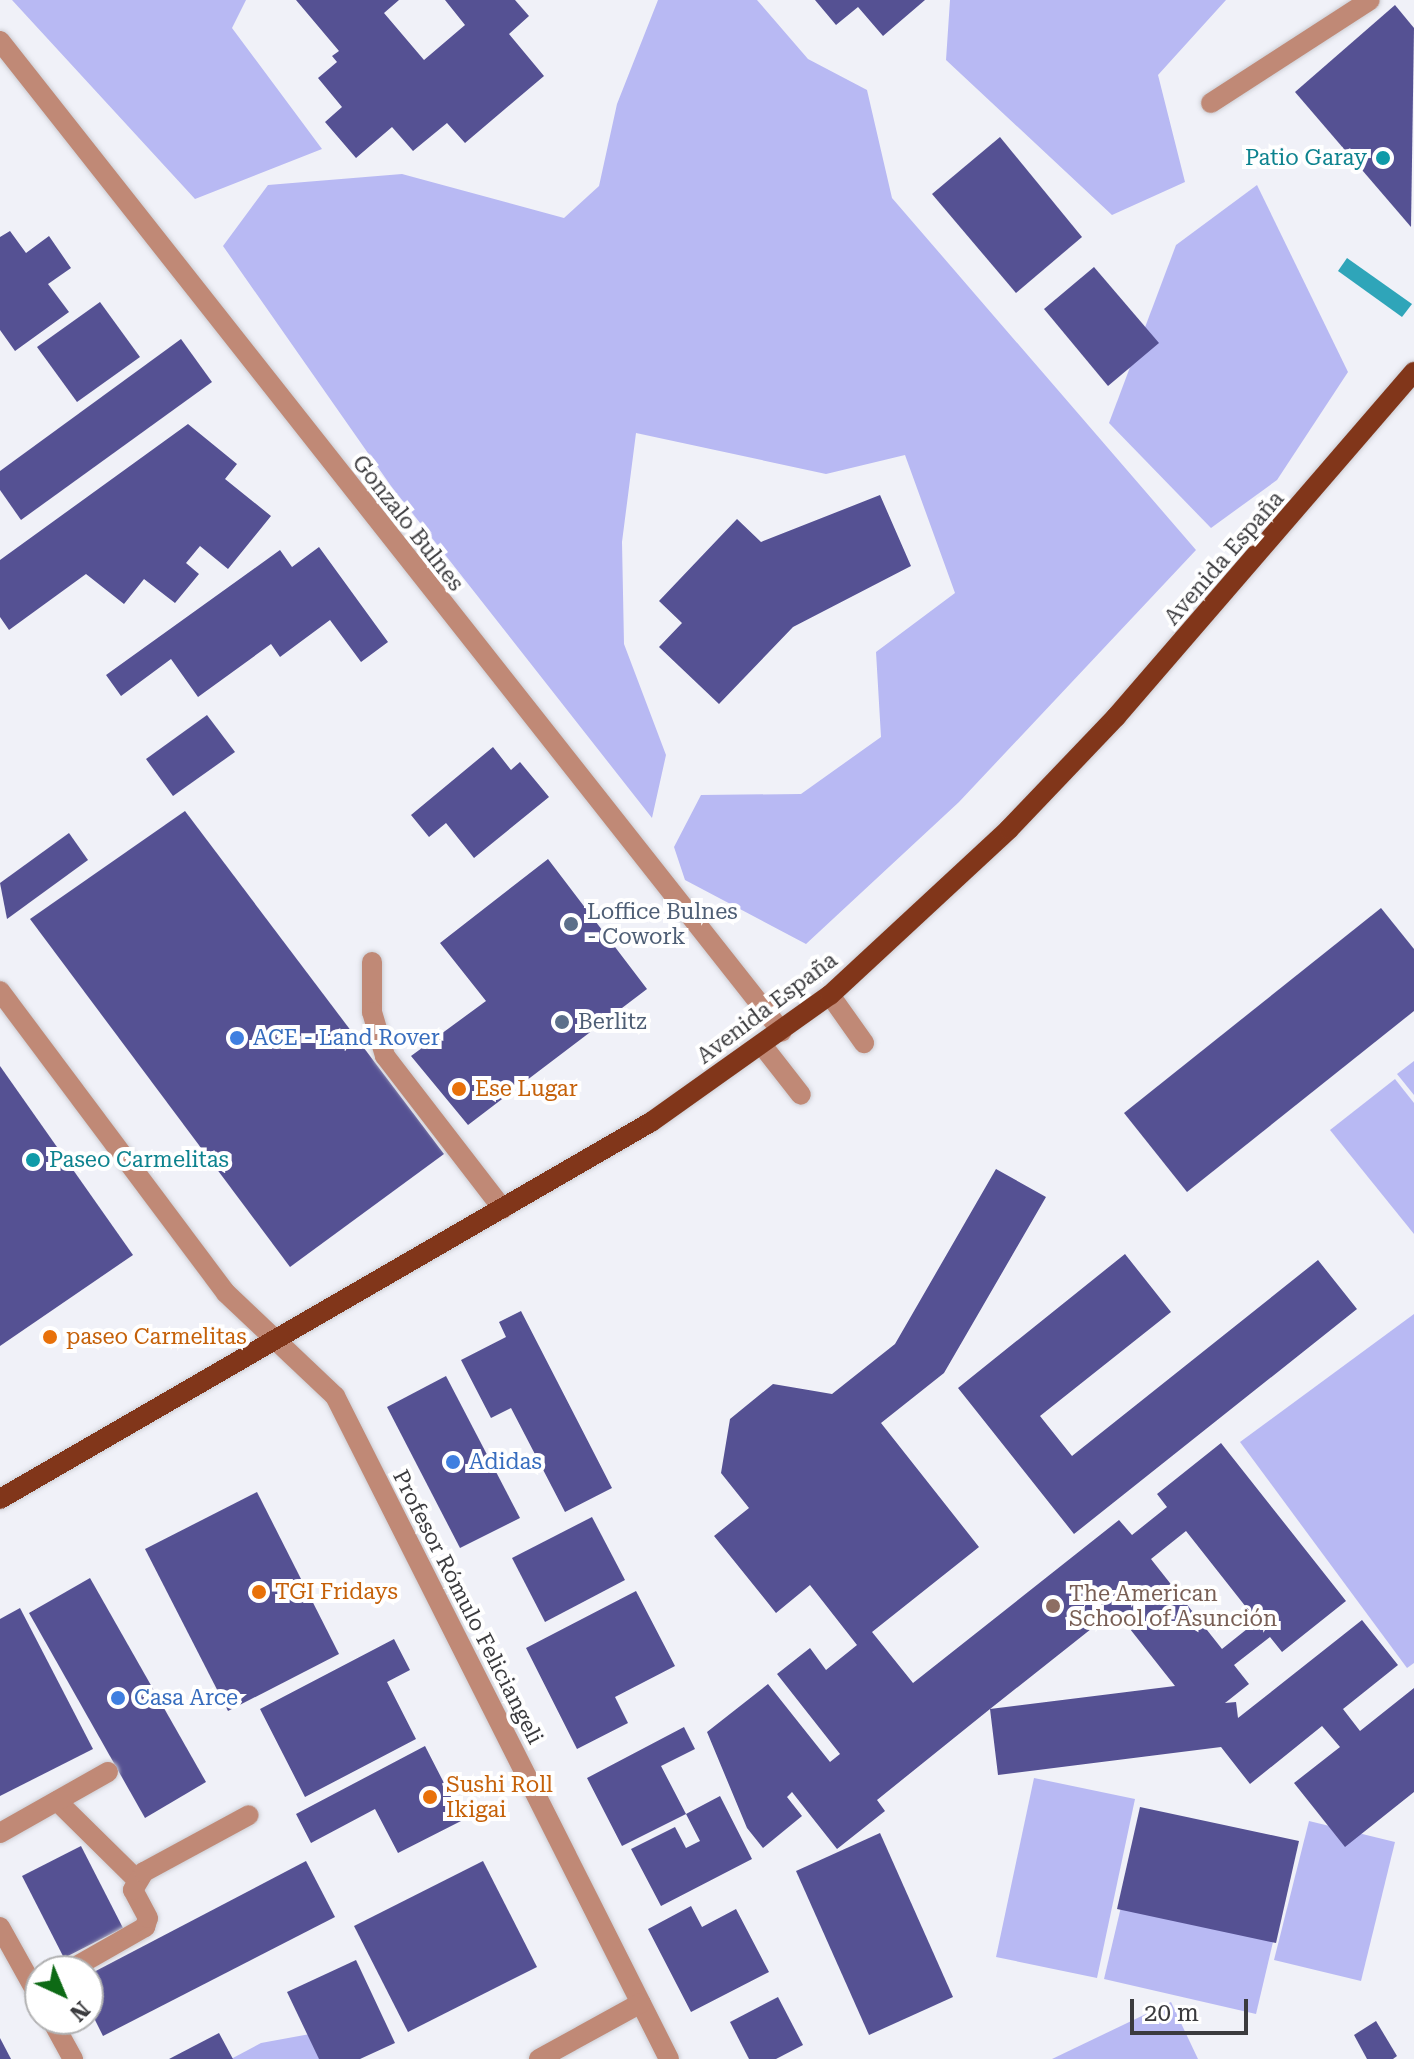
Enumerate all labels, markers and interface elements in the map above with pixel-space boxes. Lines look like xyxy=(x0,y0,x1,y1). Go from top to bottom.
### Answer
place label: Patio Garay xyxy=(1245,145,1367,171)
marker: Patio Garay xyxy=(1374,149,1392,167)
street label: Gonzalo Bulnes xyxy=(347,450,469,596)
street label: Avenida España xyxy=(1159,486,1289,630)
place label: Loffice Bulnes - Cowork xyxy=(587,898,738,950)
marker: Loffice Bulnes - Cowork xyxy=(562,915,580,933)
street label: Avenida España xyxy=(692,947,842,1069)
place label: Berlitz xyxy=(578,1009,647,1035)
marker: Berlitz xyxy=(553,1013,571,1031)
place label: ACE - Land Rover xyxy=(253,1025,440,1051)
marker: ACE - Land Rover xyxy=(228,1029,246,1047)
place label: Ese Lugar xyxy=(475,1076,578,1102)
marker: Ese Lugar xyxy=(450,1080,468,1098)
place label: Paseo Carmelitas xyxy=(49,1147,229,1173)
marker: Paseo Carmelitas xyxy=(24,1151,42,1169)
place label: paseo Carmelitas xyxy=(66,1324,247,1350)
marker: paseo Carmelitas xyxy=(41,1328,59,1346)
place label: Adidas xyxy=(469,1449,542,1475)
marker: Adidas xyxy=(444,1453,462,1471)
street label: Profesor Rómulo Feliciangeli xyxy=(387,1465,549,1749)
place label: TGI Fridays xyxy=(275,1579,398,1605)
place label: The American School of Asunción xyxy=(1069,1580,1277,1632)
marker: TGI Fridays xyxy=(250,1583,268,1601)
marker: The American School of Asunción xyxy=(1044,1597,1062,1615)
place label: Casa Arce xyxy=(134,1685,238,1711)
marker: Casa Arce xyxy=(109,1689,127,1707)
place label: Sushi Roll Ikigai xyxy=(446,1771,553,1822)
marker: Sushi Roll Ikigai xyxy=(421,1788,439,1806)
north arrow xyxy=(24,1955,104,2035)
scale bar xyxy=(1134,1983,1252,2033)
text: N xyxy=(65,1996,94,2026)
text: 20 m xyxy=(1144,1999,1199,2027)

